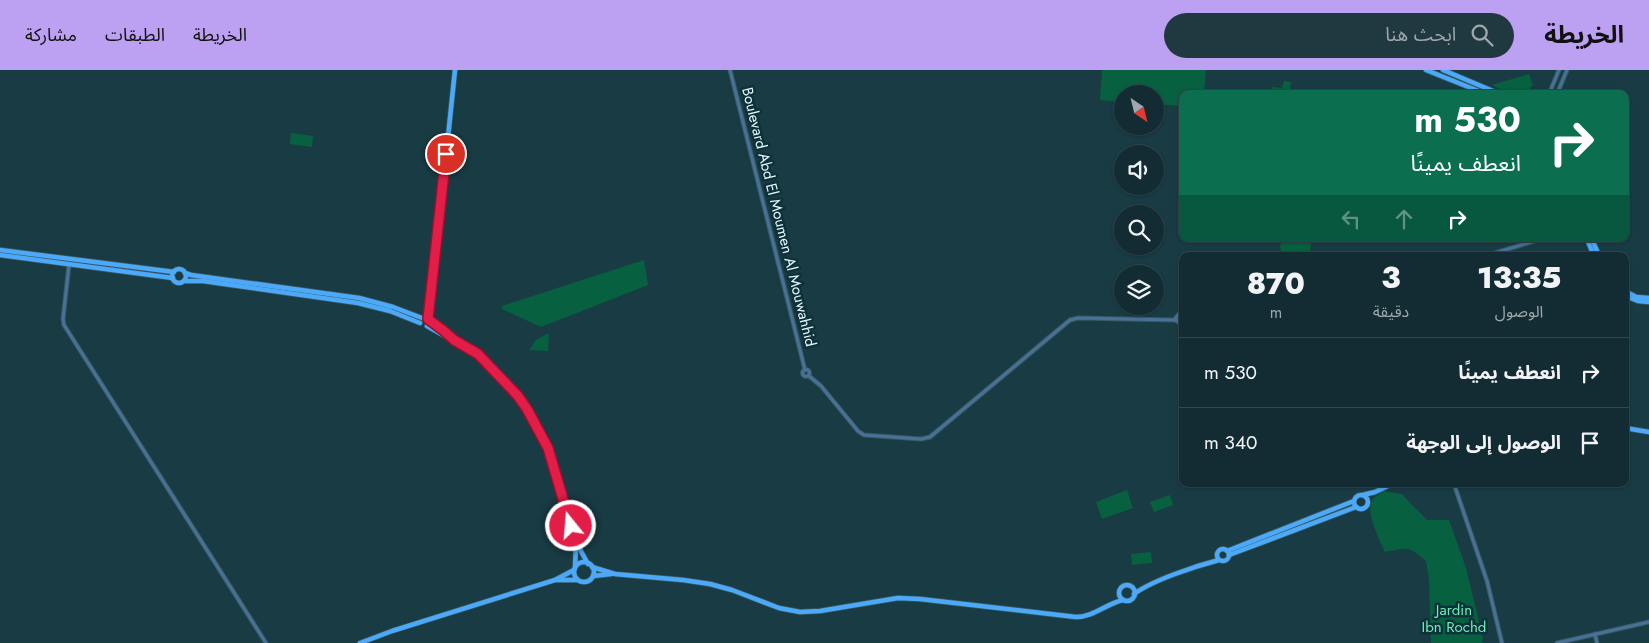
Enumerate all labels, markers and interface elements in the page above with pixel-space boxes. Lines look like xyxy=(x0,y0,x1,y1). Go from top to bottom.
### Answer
search box xyxy=(1164,13,1514,58)
text: الخريطة xyxy=(1544,17,1624,52)
text: ابحث هنا xyxy=(1385,21,1456,48)
icon: search xyxy=(1468,21,1496,49)
text: مشاركة xyxy=(25,22,77,48)
text: الطبقات xyxy=(105,22,165,48)
text: الخريطة xyxy=(193,22,247,48)
street label: Boulevard Abd El Moumen Al Mouwahhid xyxy=(736,85,822,349)
north arrow xyxy=(1114,85,1164,135)
map controls xyxy=(1114,85,1164,315)
text: 530 m xyxy=(1414,95,1521,145)
icon: right xyxy=(1539,110,1604,175)
pin xyxy=(425,133,467,175)
icon: arrive xyxy=(432,140,460,168)
button: sound xyxy=(1114,145,1164,195)
text: انعطف يمينًا xyxy=(1411,147,1521,179)
button: search xyxy=(1114,205,1164,255)
icon: left xyxy=(1337,205,1365,233)
icon: ahead xyxy=(1390,205,1418,233)
icon: right xyxy=(1443,205,1471,233)
text: 3 xyxy=(1381,256,1401,299)
text: 13:35 xyxy=(1477,256,1561,299)
text: 870 xyxy=(1247,262,1305,305)
button: layers xyxy=(1114,265,1164,315)
text: دقيقة xyxy=(1373,300,1409,323)
text: الوصول xyxy=(1495,300,1543,323)
text: m xyxy=(1270,301,1282,324)
text: 530 m xyxy=(1204,359,1257,386)
text: انعطف يمينًا xyxy=(1458,359,1561,386)
icon: right xyxy=(1576,359,1604,387)
text: 340 m xyxy=(1204,429,1257,456)
text: الوصول إلى الوجهة xyxy=(1406,429,1561,456)
icon: arrive xyxy=(1576,429,1604,457)
position arrow xyxy=(544,499,596,551)
park label: Jardin Ibn Rochd xyxy=(1422,599,1486,638)

